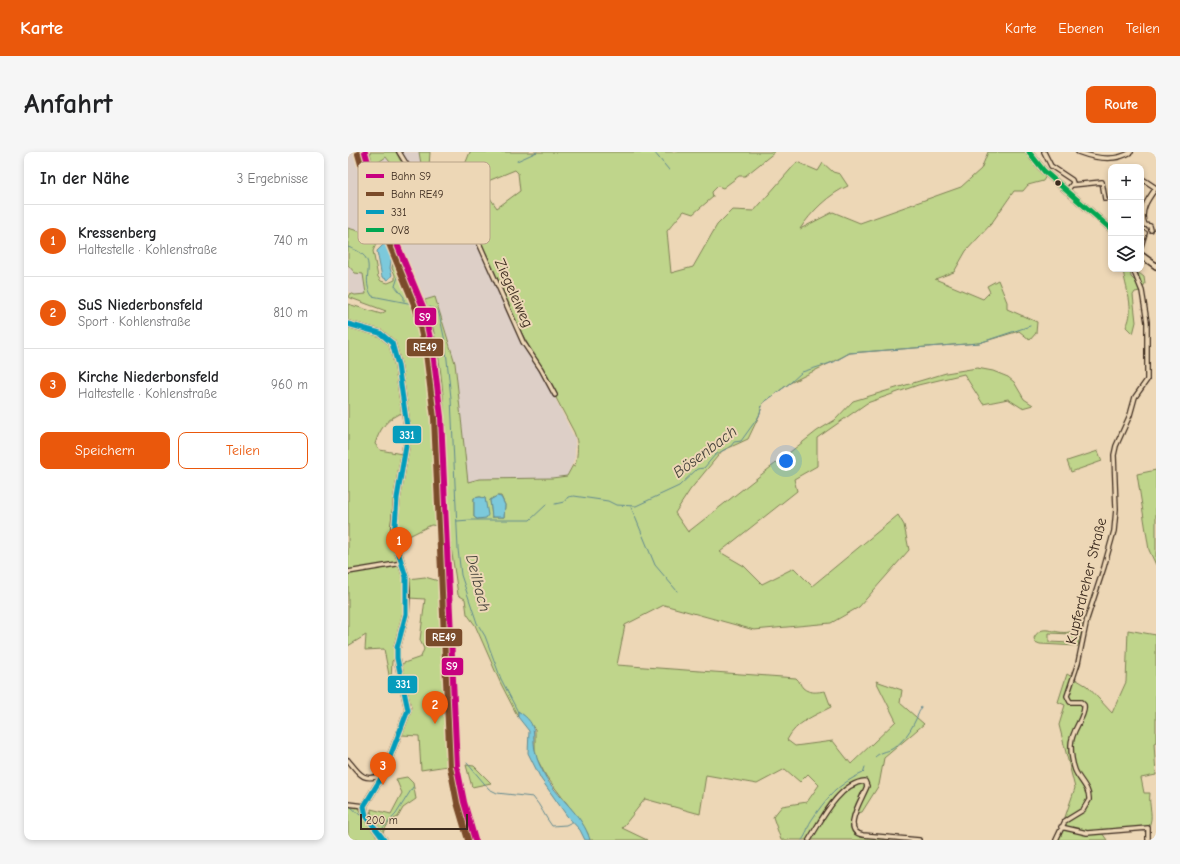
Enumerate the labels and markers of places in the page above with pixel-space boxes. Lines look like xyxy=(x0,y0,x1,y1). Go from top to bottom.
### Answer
unlabelled marker xyxy=(1053,178,1063,188)
pin: 1 xyxy=(386,527,412,560)
pin: 2 xyxy=(422,691,448,724)
pin: 3 xyxy=(370,752,396,785)

